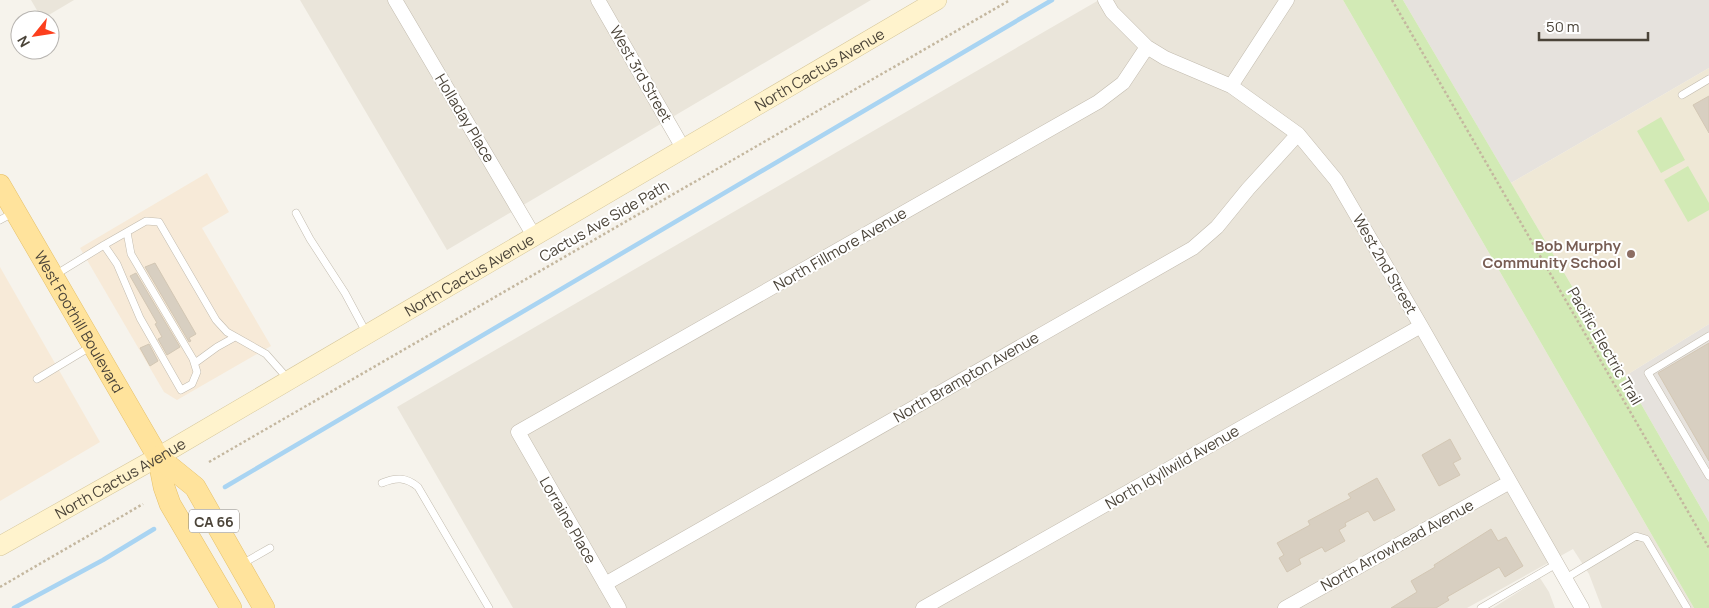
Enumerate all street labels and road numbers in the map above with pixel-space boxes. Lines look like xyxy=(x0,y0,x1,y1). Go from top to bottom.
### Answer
street label: West 3rd Street xyxy=(605,22,677,126)
street label: North Cactus Avenue xyxy=(751,23,888,115)
street label: Holladay Place xyxy=(430,70,500,166)
street label: Cactus Ave Side Path xyxy=(535,175,673,267)
street label: North Fillmore Avenue xyxy=(770,202,911,296)
street label: West 2nd Street xyxy=(1348,210,1422,318)
street label: North Cactus Avenue xyxy=(400,228,538,321)
street label: West Foothill Boulevard xyxy=(30,247,129,397)
street label: Pacific Electric Trail xyxy=(1563,283,1647,409)
street label: North Brampton Avenue xyxy=(889,327,1043,427)
street label: North Idyllwild Avenue xyxy=(1101,420,1243,514)
street label: North Cactus Avenue xyxy=(51,433,190,524)
street label: Lorraine Place xyxy=(535,473,602,568)
street label: North Arrowhead Avenue xyxy=(1317,494,1477,596)
road number: CA 66 xyxy=(189,510,239,532)

